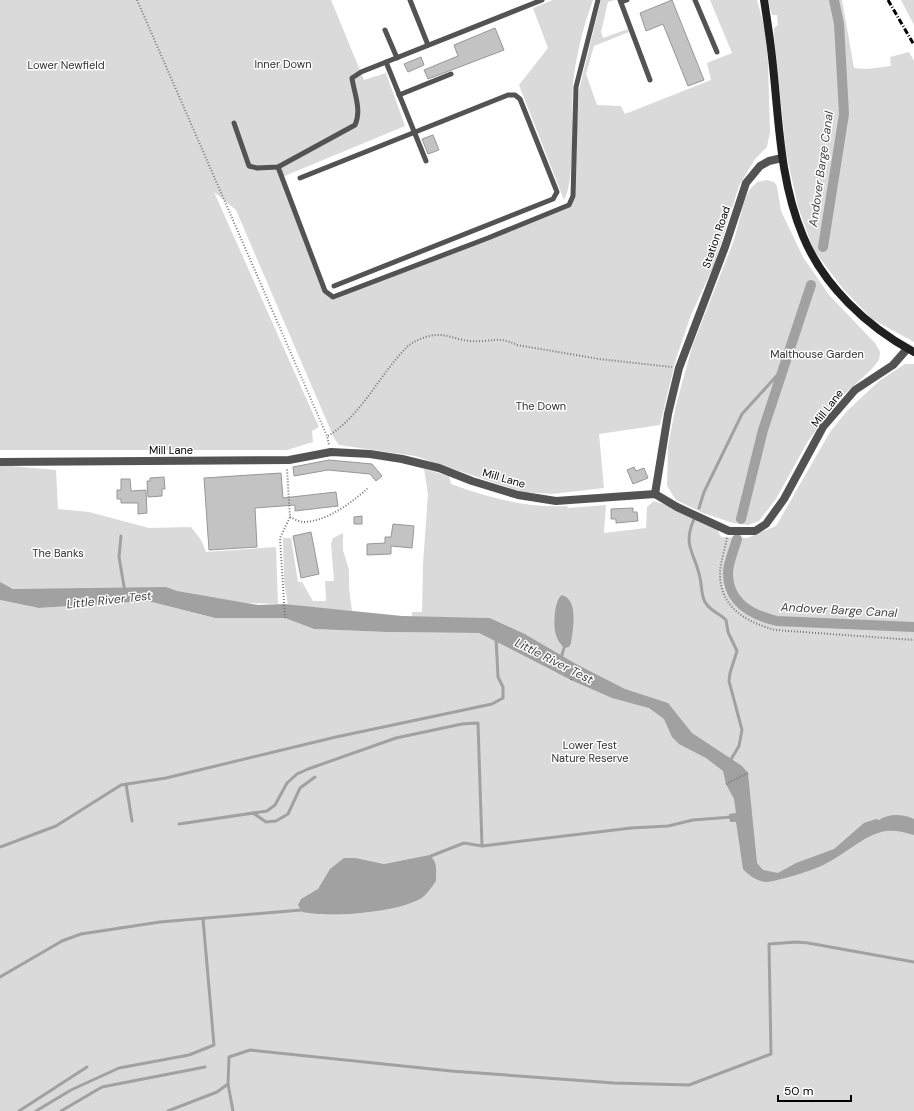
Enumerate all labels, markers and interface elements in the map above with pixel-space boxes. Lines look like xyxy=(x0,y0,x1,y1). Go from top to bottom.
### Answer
park label: Inner Down xyxy=(254,57,312,71)
park label: Lower Newfield xyxy=(27,58,105,72)
water label: Andover Barge Canal xyxy=(805,110,837,229)
street label: Station Road xyxy=(699,204,733,270)
park label: Malthouse Garden xyxy=(770,347,864,361)
street label: Mill Lane xyxy=(808,386,846,430)
park label: The Down xyxy=(516,399,566,413)
street label: Mill Lane xyxy=(149,443,193,457)
street label: Mill Lane xyxy=(481,465,527,491)
park label: The Banks xyxy=(32,546,84,560)
water label: Little River Test xyxy=(66,588,153,612)
water label: Andover Barge Canal xyxy=(779,599,898,621)
water label: Little River Test xyxy=(512,634,596,688)
park label: Lower Test Nature Reserve xyxy=(551,738,629,765)
scale bar xyxy=(778,1077,851,1103)
text: 50 m xyxy=(784,1083,813,1099)

